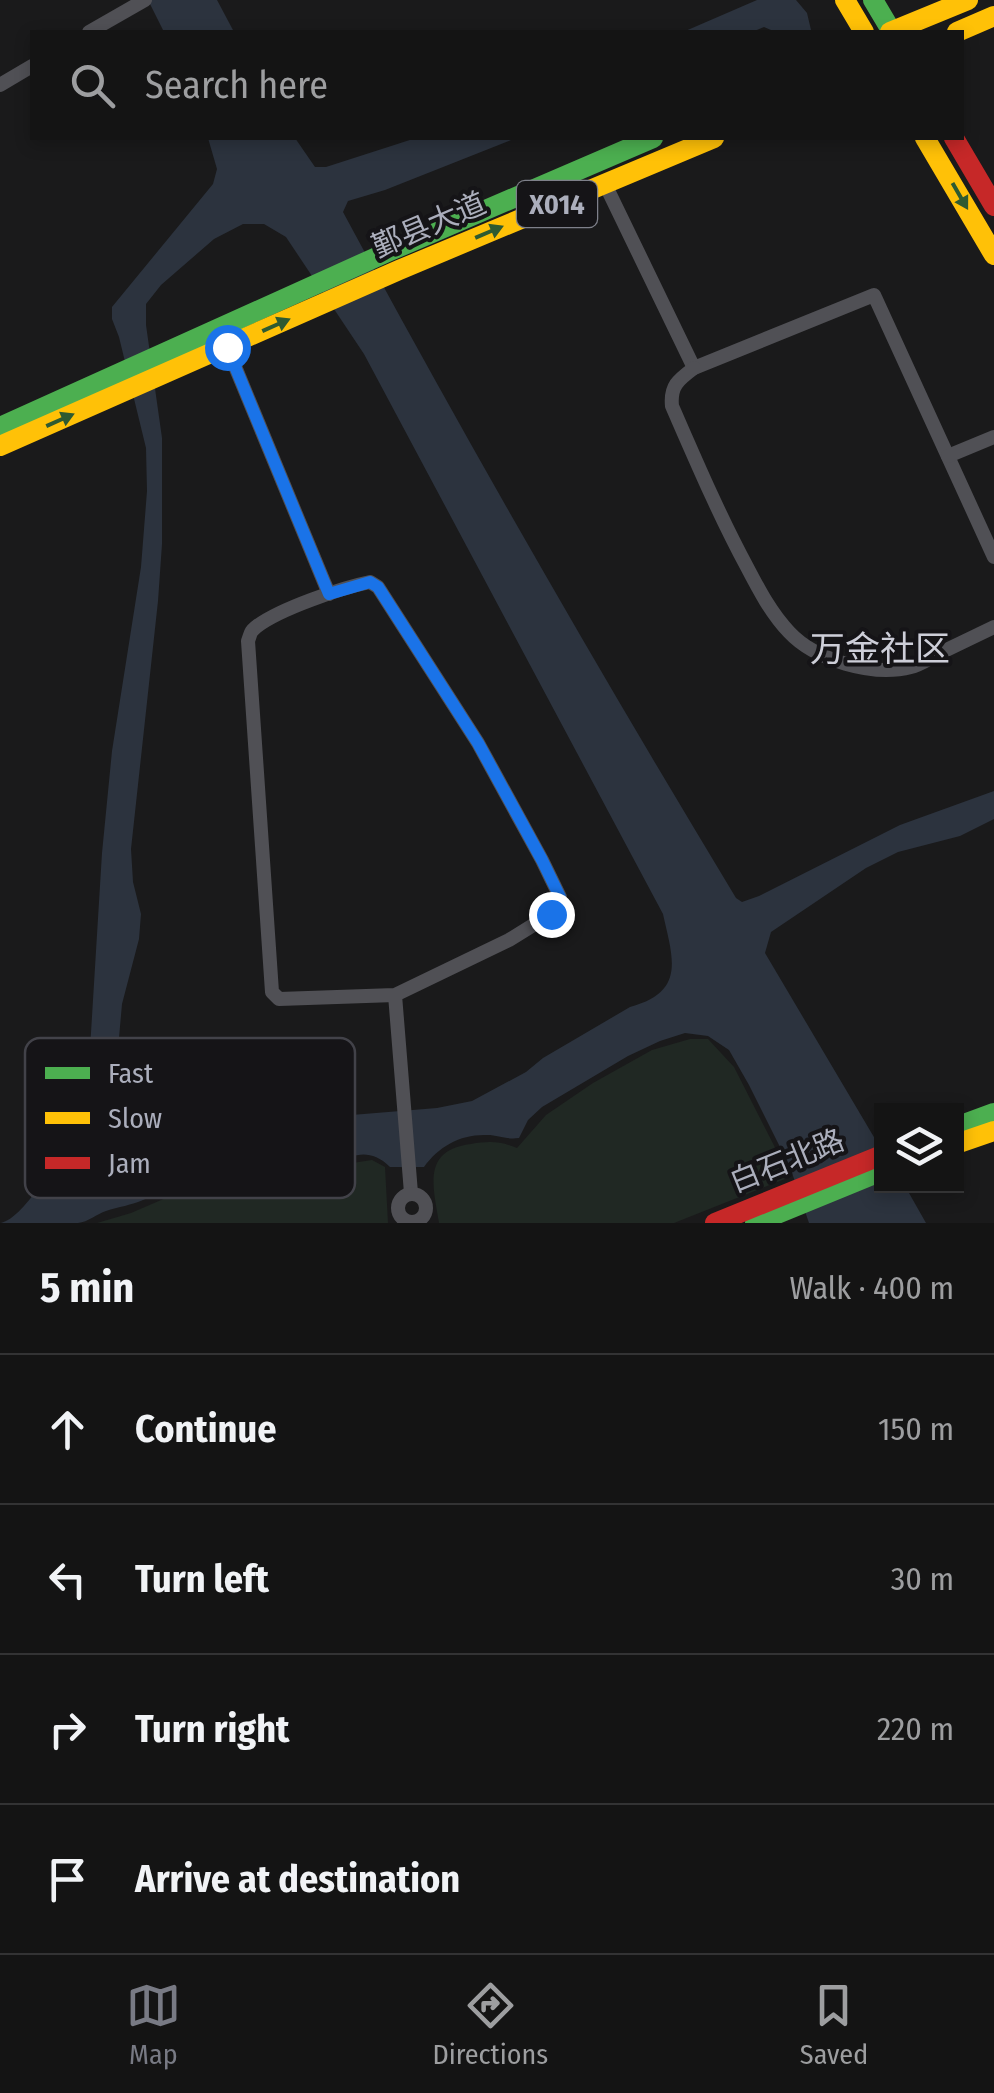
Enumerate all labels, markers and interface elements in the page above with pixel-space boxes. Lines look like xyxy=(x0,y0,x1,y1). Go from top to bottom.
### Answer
search box xyxy=(30,30,964,140)
icon: search xyxy=(65,58,120,113)
text: Search here xyxy=(145,62,328,108)
road number: X014 xyxy=(517,181,597,227)
one-way arrow xyxy=(951,182,968,211)
street label: 鄞县大道 xyxy=(367,185,491,265)
one-way arrow xyxy=(475,224,504,240)
one-way arrow xyxy=(261,317,291,333)
route start xyxy=(205,325,251,371)
one-way arrow xyxy=(46,412,75,428)
district label: 万金社区 xyxy=(810,628,950,670)
route end xyxy=(529,892,575,938)
legend xyxy=(25,1038,355,1198)
text: Fast xyxy=(108,1057,154,1090)
text: Slow xyxy=(108,1102,162,1135)
map controls xyxy=(874,1103,964,1193)
button: layers xyxy=(874,1103,964,1193)
street label: 白石北路 xyxy=(725,1122,849,1200)
text: Jam xyxy=(108,1147,151,1180)
text: 5 min xyxy=(40,1263,134,1313)
text: Walk · 400 m xyxy=(789,1269,954,1307)
icon: ahead xyxy=(40,1402,95,1457)
text: Continue xyxy=(135,1406,276,1452)
text: 150 m xyxy=(878,1410,954,1448)
icon: left xyxy=(40,1552,95,1607)
text: Turn left xyxy=(135,1556,269,1602)
text: 30 m xyxy=(891,1560,954,1598)
icon: right xyxy=(40,1702,95,1757)
text: Turn right xyxy=(135,1706,289,1752)
text: 220 m xyxy=(877,1710,954,1748)
icon: arrive xyxy=(40,1852,95,1907)
text: Arrive at destination xyxy=(135,1856,460,1902)
tab: Map xyxy=(126,1978,181,2071)
tab: Directions xyxy=(432,1978,548,2071)
tab: Saved xyxy=(800,1978,868,2071)

